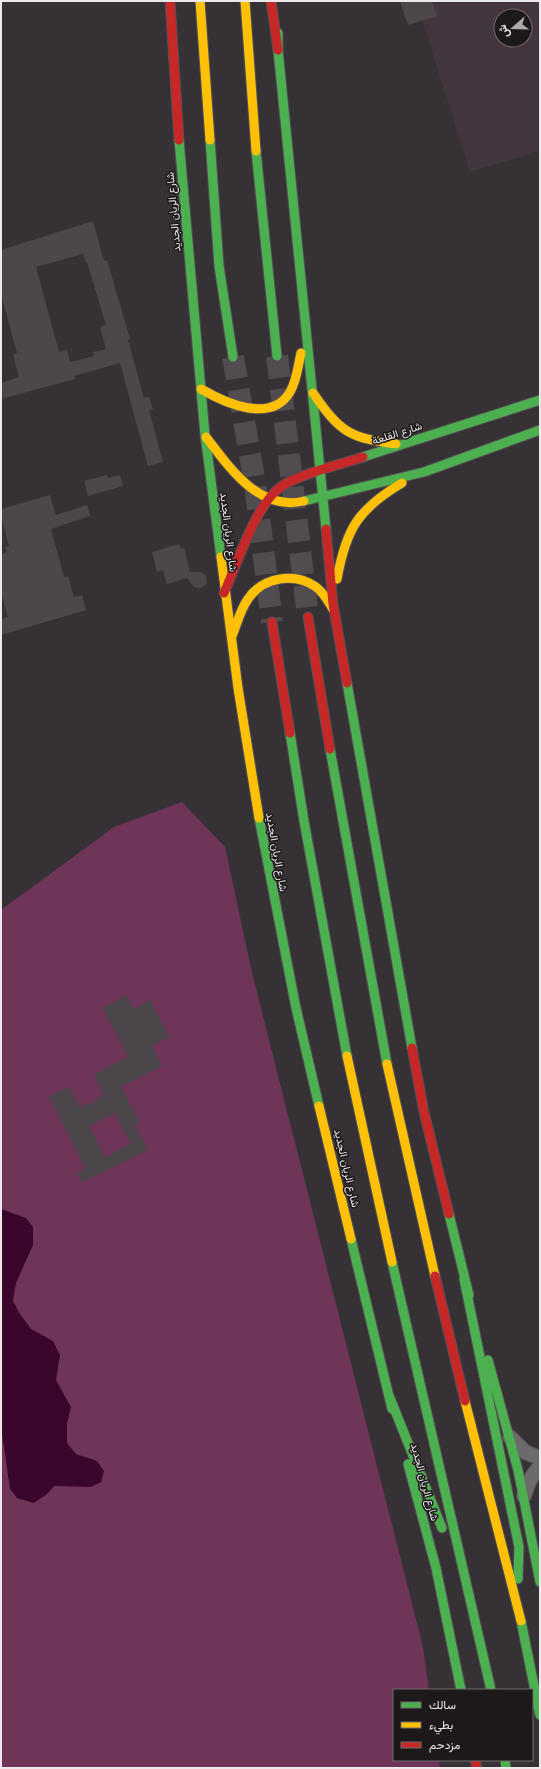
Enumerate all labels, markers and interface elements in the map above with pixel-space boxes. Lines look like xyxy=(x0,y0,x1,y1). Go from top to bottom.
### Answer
north arrow xyxy=(493,8,533,48)
text: ش xyxy=(495,22,515,40)
street label: شارع الريان الجديد xyxy=(163,171,186,253)
street label: شارع القلعة xyxy=(370,418,425,451)
street label: شارع الريان الجديد xyxy=(214,491,241,573)
street label: شارع الريان الجديد xyxy=(260,811,291,893)
street label: شارع الريان الجديد xyxy=(328,1127,363,1210)
street label: شارع الريان الجديد xyxy=(405,1442,442,1524)
legend xyxy=(393,1689,533,1761)
text: سالك xyxy=(429,1697,456,1715)
text: بطيء xyxy=(429,1717,453,1735)
text: مزدحم xyxy=(429,1737,460,1755)

